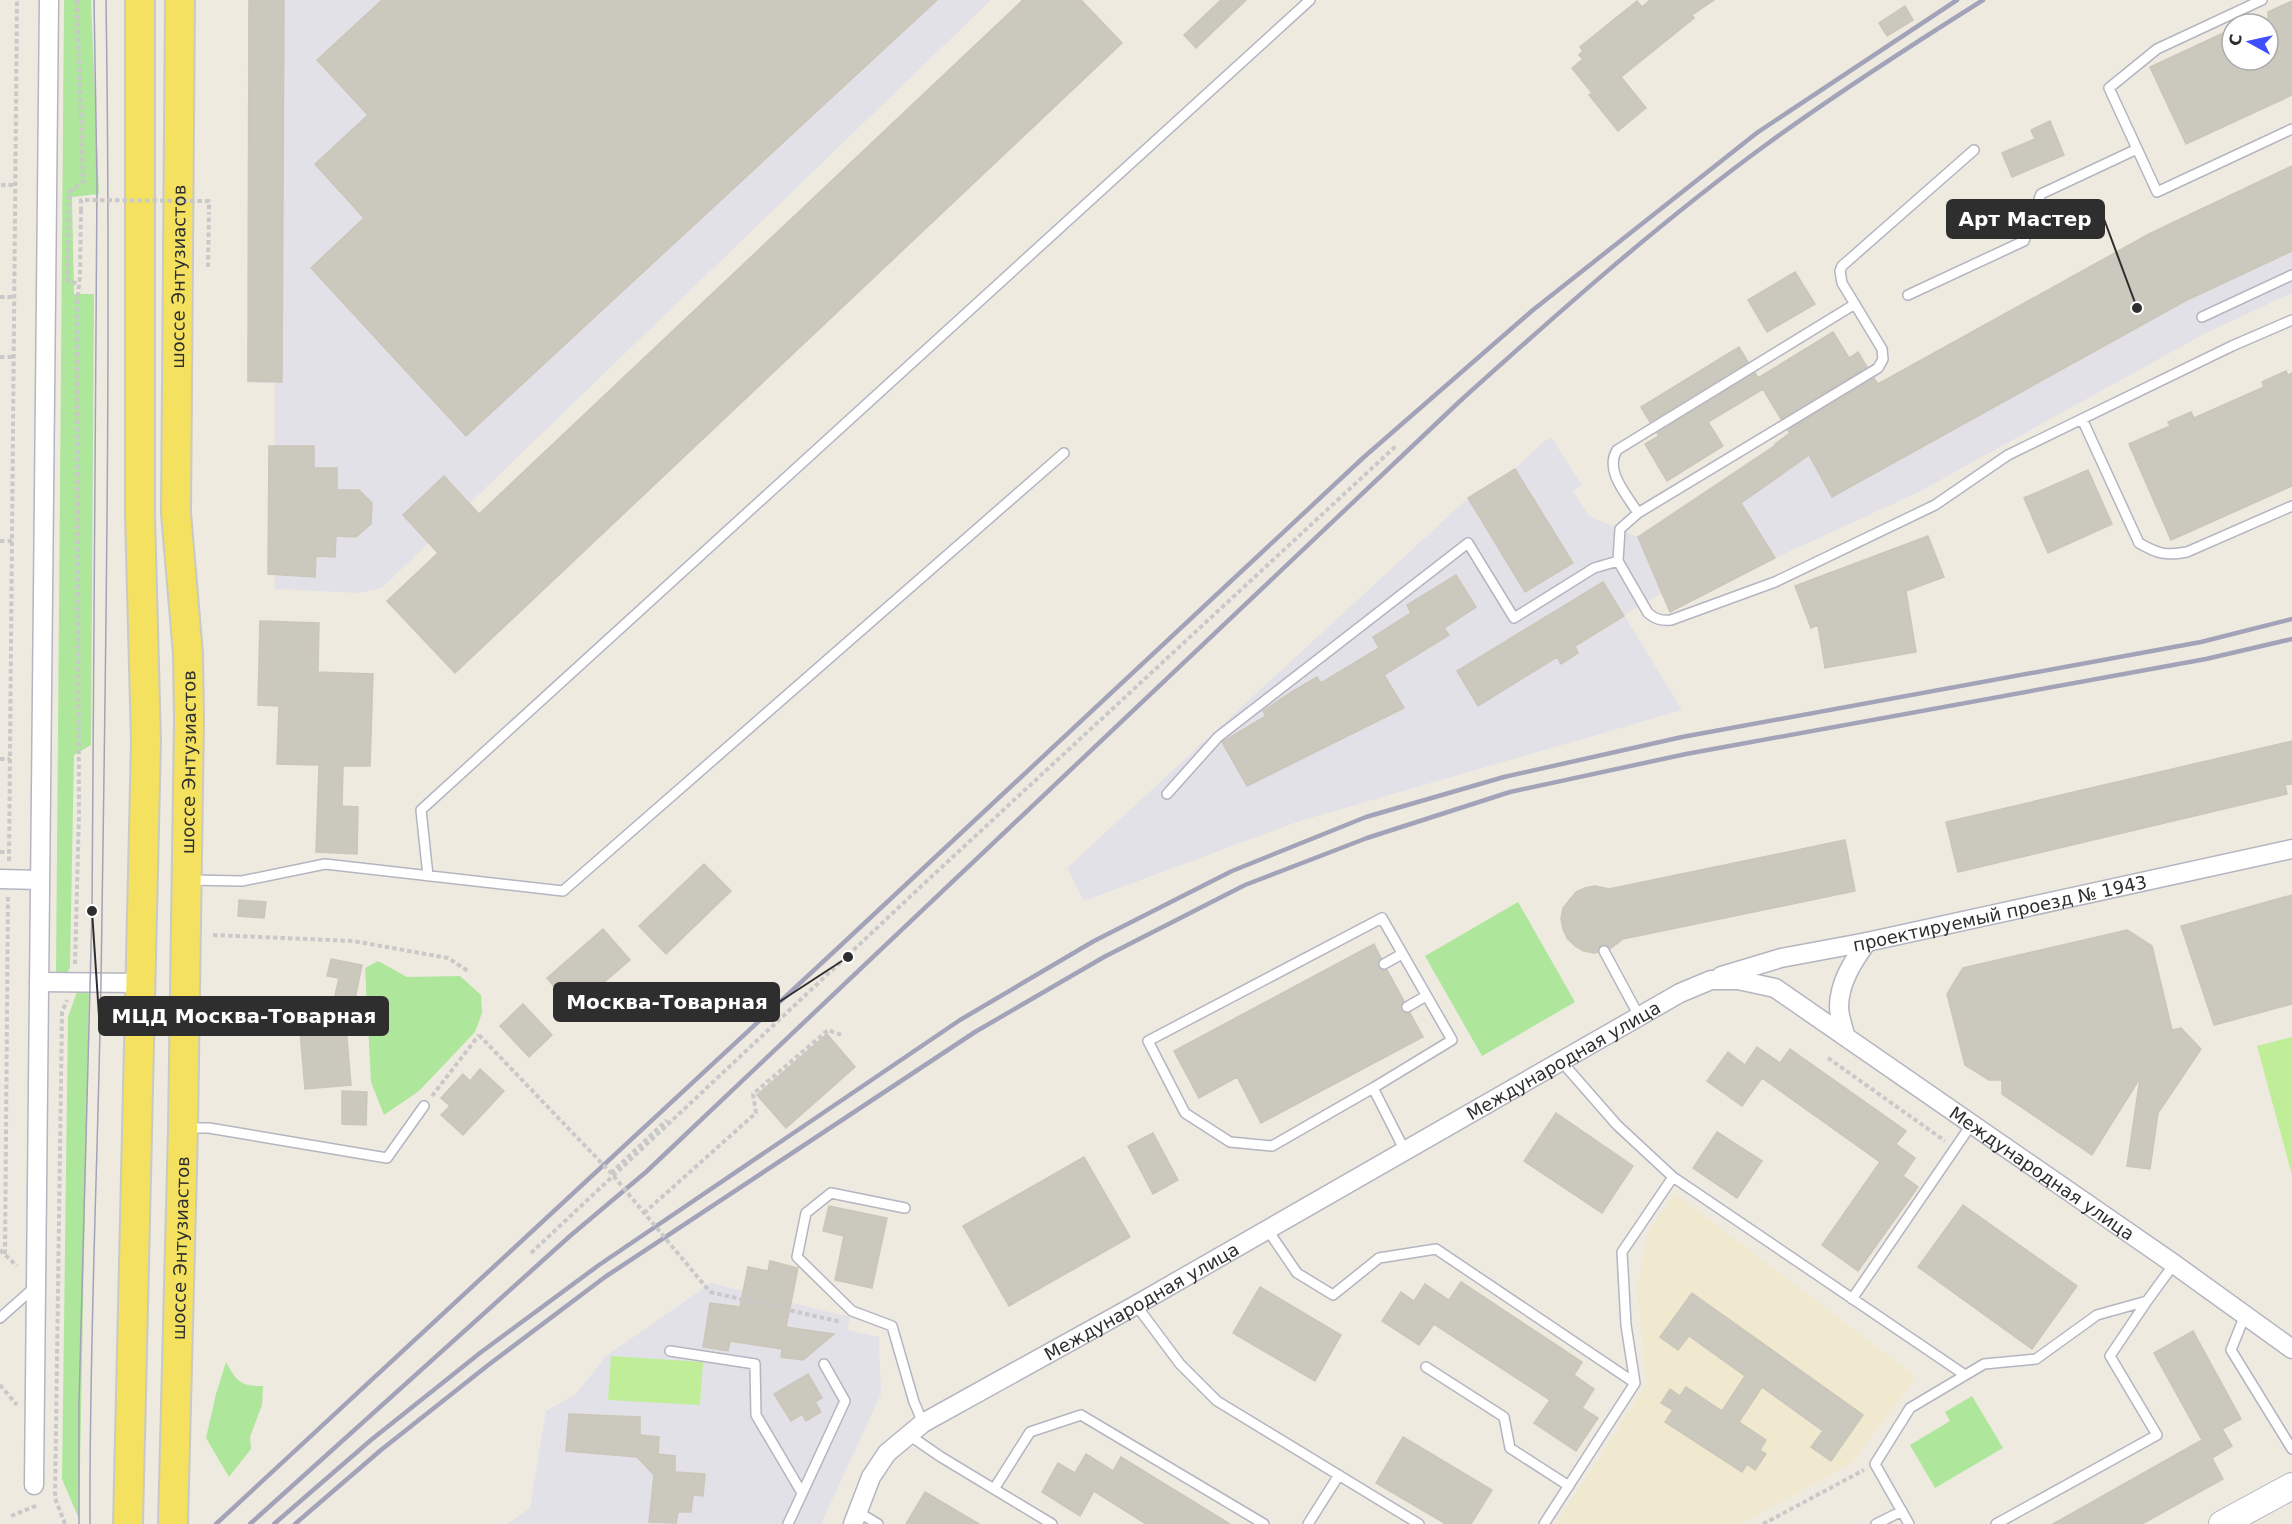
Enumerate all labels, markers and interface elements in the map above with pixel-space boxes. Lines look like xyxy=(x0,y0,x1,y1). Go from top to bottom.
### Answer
north arrow xyxy=(2220,12,2280,72)
text: С xyxy=(2225,33,2246,47)
street label: шоссе Энтузиастов xyxy=(167,185,189,369)
callout: Арт Мастер xyxy=(1947,200,2104,238)
text: Арт Мастер xyxy=(1958,207,2092,231)
street label: шоссе Энтузиастов xyxy=(177,670,200,854)
street label: проектируемый проезд № 1943 xyxy=(1851,871,2149,955)
callout: Москва-Товарная xyxy=(554,983,779,1021)
text: Москва-Товарная xyxy=(566,990,768,1014)
street label: Международная улица xyxy=(1462,996,1664,1124)
callout: МЦД Москва-Товарная xyxy=(99,997,388,1035)
text: МЦД Москва-Товарная xyxy=(112,1004,376,1028)
street label: Международная улица xyxy=(1946,1102,2139,1244)
street label: шоссе Энтузиастов xyxy=(167,1156,193,1340)
street label: Международная улица xyxy=(1040,1238,1242,1364)

